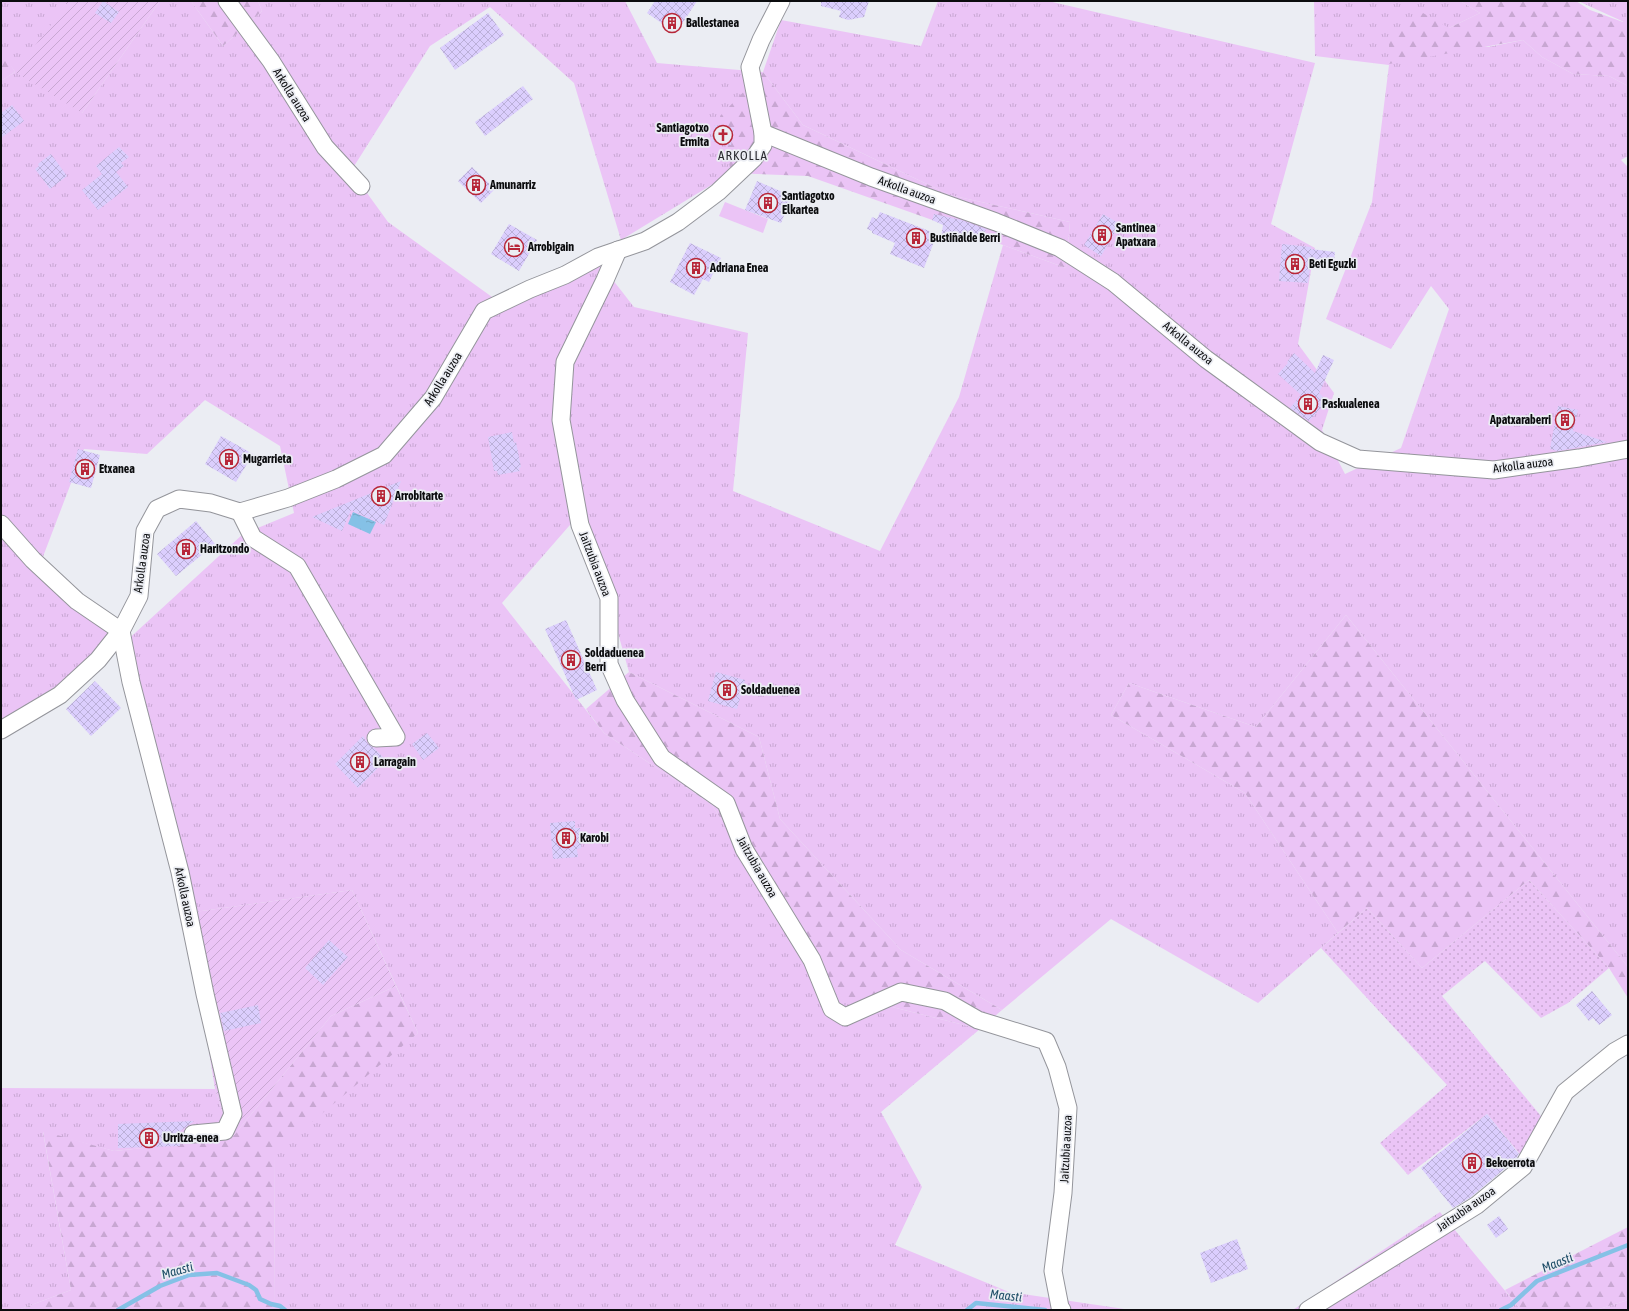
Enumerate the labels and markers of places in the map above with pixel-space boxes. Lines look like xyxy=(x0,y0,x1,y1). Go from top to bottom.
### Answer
building icon: Ballestanea xyxy=(661,12,683,34)
place label: Ballestanea xyxy=(686,16,739,30)
place label: Santiagotxo Ermita xyxy=(656,121,709,149)
church icon: Santiagotxo Ermita xyxy=(712,124,734,146)
building icon: Amunarriz xyxy=(465,174,487,196)
place label: Amunarriz xyxy=(489,178,537,192)
place label: Santiagotxo Elkartea xyxy=(782,189,835,217)
building icon: Santiagotxo Elkartea xyxy=(757,192,779,214)
place label: Santinea Apatxara xyxy=(1115,221,1156,249)
building icon: Santinea Apatxara xyxy=(1091,224,1113,246)
building icon: Bustiñalde Berri xyxy=(905,227,927,249)
place label: Bustiñalde Berri xyxy=(930,231,1000,245)
hotel icon: Arrobigain xyxy=(503,236,525,258)
place label: Arrobigain xyxy=(527,240,574,254)
building icon: Beti Eguzki xyxy=(1284,253,1306,275)
building icon: Adriana Enea xyxy=(685,257,707,279)
place label: Beti Eguzki xyxy=(1309,257,1357,271)
place label: Adriana Enea xyxy=(709,261,769,275)
building icon: Paskualenea xyxy=(1297,393,1319,415)
place label: Paskualenea xyxy=(1322,397,1380,411)
building icon: Apatxaraberri xyxy=(1554,409,1576,431)
place label: Apatxaraberri xyxy=(1489,413,1551,427)
building icon: Mugarrieta xyxy=(218,448,240,470)
place label: Mugarrieta xyxy=(243,452,292,466)
building icon: Etxanea xyxy=(74,458,96,480)
place label: Etxanea xyxy=(99,462,135,476)
building icon: Arrobitarte xyxy=(370,485,392,507)
place label: Arrobitarte xyxy=(394,489,444,503)
building icon: Haritzondo xyxy=(175,538,197,560)
place label: Haritzondo xyxy=(200,542,250,556)
place label: Soldaduenea Berri xyxy=(585,646,644,674)
building icon: Soldaduenea Berri xyxy=(560,649,582,671)
building icon: Soldaduenea xyxy=(716,679,738,701)
place label: Soldaduenea xyxy=(741,683,800,697)
building icon: Larragain xyxy=(349,751,371,773)
place label: Larragain xyxy=(374,755,416,769)
building icon: Karobi xyxy=(555,827,577,849)
place label: Karobi xyxy=(580,831,609,845)
building icon: Urritza-enea xyxy=(138,1127,160,1149)
place label: Urritza-enea xyxy=(163,1131,219,1145)
building icon: Bekoerrota xyxy=(1461,1152,1483,1174)
place label: Bekoerrota xyxy=(1486,1156,1535,1170)

